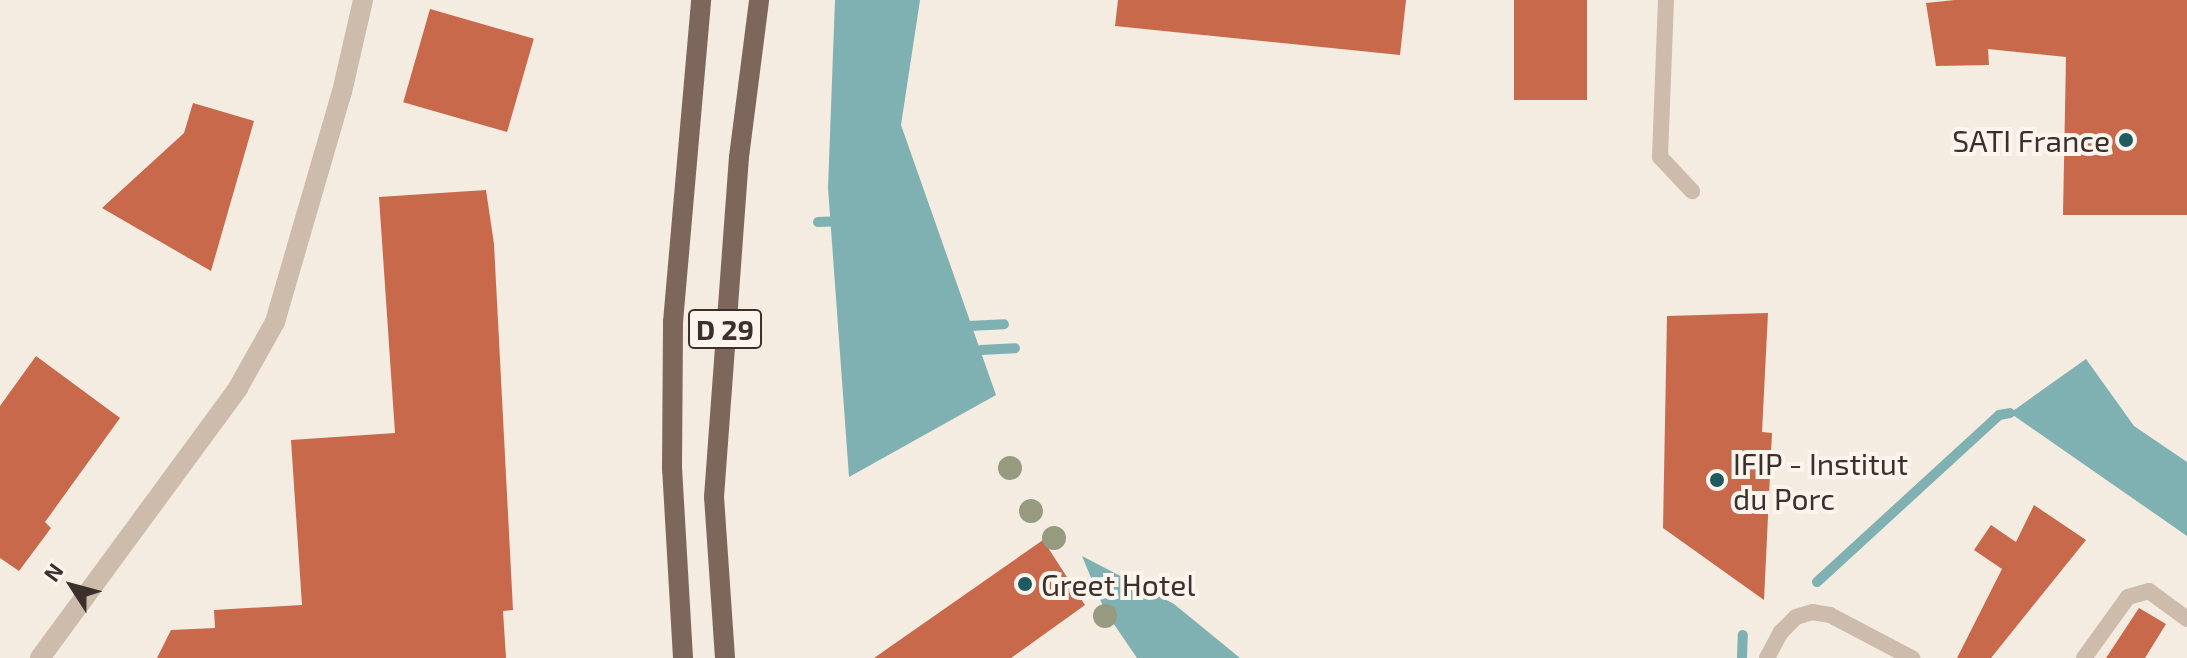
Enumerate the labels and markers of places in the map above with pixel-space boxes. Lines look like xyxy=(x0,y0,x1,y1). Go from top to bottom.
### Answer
place label: SATI France xyxy=(1952,122,2110,158)
marker: SATI France xyxy=(2117,131,2135,149)
place label: IFIP - Institut du Porc xyxy=(1733,445,1909,516)
marker: IFIP - Institut du Porc xyxy=(1708,471,1726,489)
place label: Greet Hotel xyxy=(1041,566,1195,602)
marker: Greet Hotel xyxy=(1016,575,1034,593)

